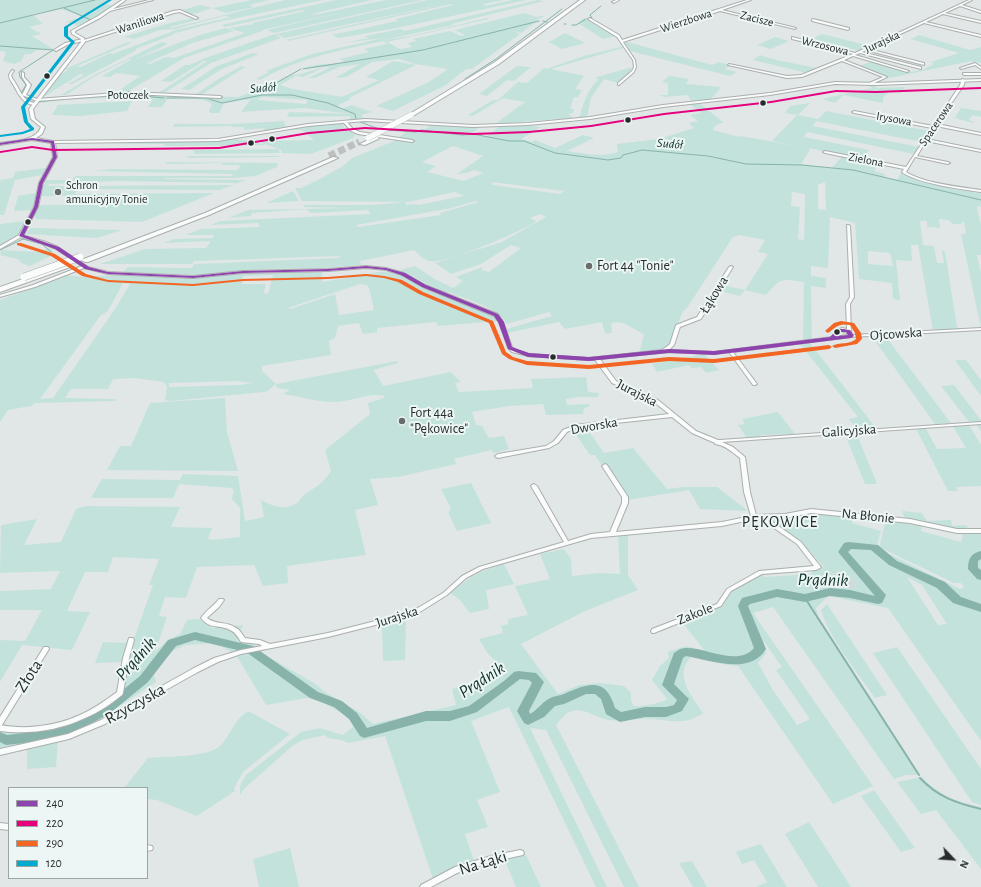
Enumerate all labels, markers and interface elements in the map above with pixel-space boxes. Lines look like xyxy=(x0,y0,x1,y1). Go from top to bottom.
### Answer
street label: Wierzbowa xyxy=(658,6,714,36)
street label: Waniliowa xyxy=(114,8,166,38)
street label: Zacisze xyxy=(739,8,775,30)
street label: Jurajska xyxy=(862,28,902,56)
street label: Wrzosowa xyxy=(800,33,850,59)
unlabelled marker xyxy=(42,71,52,81)
water label: Sudół xyxy=(249,79,277,97)
street label: Potoczek xyxy=(107,88,149,102)
unlabelled marker xyxy=(758,98,768,108)
street label: Spacerowa xyxy=(916,99,956,149)
street label: Irysowa xyxy=(875,109,913,129)
unlabelled marker xyxy=(623,115,633,125)
unlabelled marker xyxy=(267,134,277,144)
water label: Sudół xyxy=(656,135,684,153)
unlabelled marker xyxy=(246,138,256,148)
street label: Zielona xyxy=(847,150,885,170)
place label: Schron amunicyjny Tonie xyxy=(66,178,148,206)
marker: Schron amunicyjny Tonie xyxy=(53,187,63,197)
unlabelled marker xyxy=(23,217,33,227)
place label: Fort 44 "Tonie" xyxy=(597,258,674,274)
marker: Fort 44 "Tonie" xyxy=(584,261,594,271)
street label: Łąkowa xyxy=(696,273,732,317)
street label: Ojcowska xyxy=(869,324,923,344)
unlabelled marker xyxy=(832,327,842,337)
unlabelled marker xyxy=(548,352,558,362)
street label: Jurajska xyxy=(614,376,660,410)
place label: Fort 44a "Pękowice" xyxy=(410,405,468,438)
street label: Dworska xyxy=(569,414,619,438)
marker: Fort 44a "Pękowice" xyxy=(397,416,407,426)
street label: Galicyjska xyxy=(821,421,877,441)
street label: Na Błonie xyxy=(841,505,895,527)
district label: PĘKOWICE xyxy=(742,512,818,532)
water label: Prądnik xyxy=(797,569,849,591)
street label: Zakole xyxy=(675,599,715,629)
street label: Jurajska xyxy=(374,603,420,631)
water label: Prądnik xyxy=(111,633,161,685)
street label: Złota xyxy=(11,656,47,696)
water label: Prądnik xyxy=(455,657,509,703)
street label: Rzyczyska xyxy=(101,679,169,729)
legend xyxy=(8,787,148,879)
text: 240 xyxy=(46,797,64,809)
text: 220 xyxy=(46,817,63,829)
text: 290 xyxy=(46,837,63,849)
north arrow xyxy=(933,839,973,879)
street label: Na Łąki xyxy=(457,846,509,880)
text: 120 xyxy=(46,857,62,869)
text: N xyxy=(958,858,971,870)

